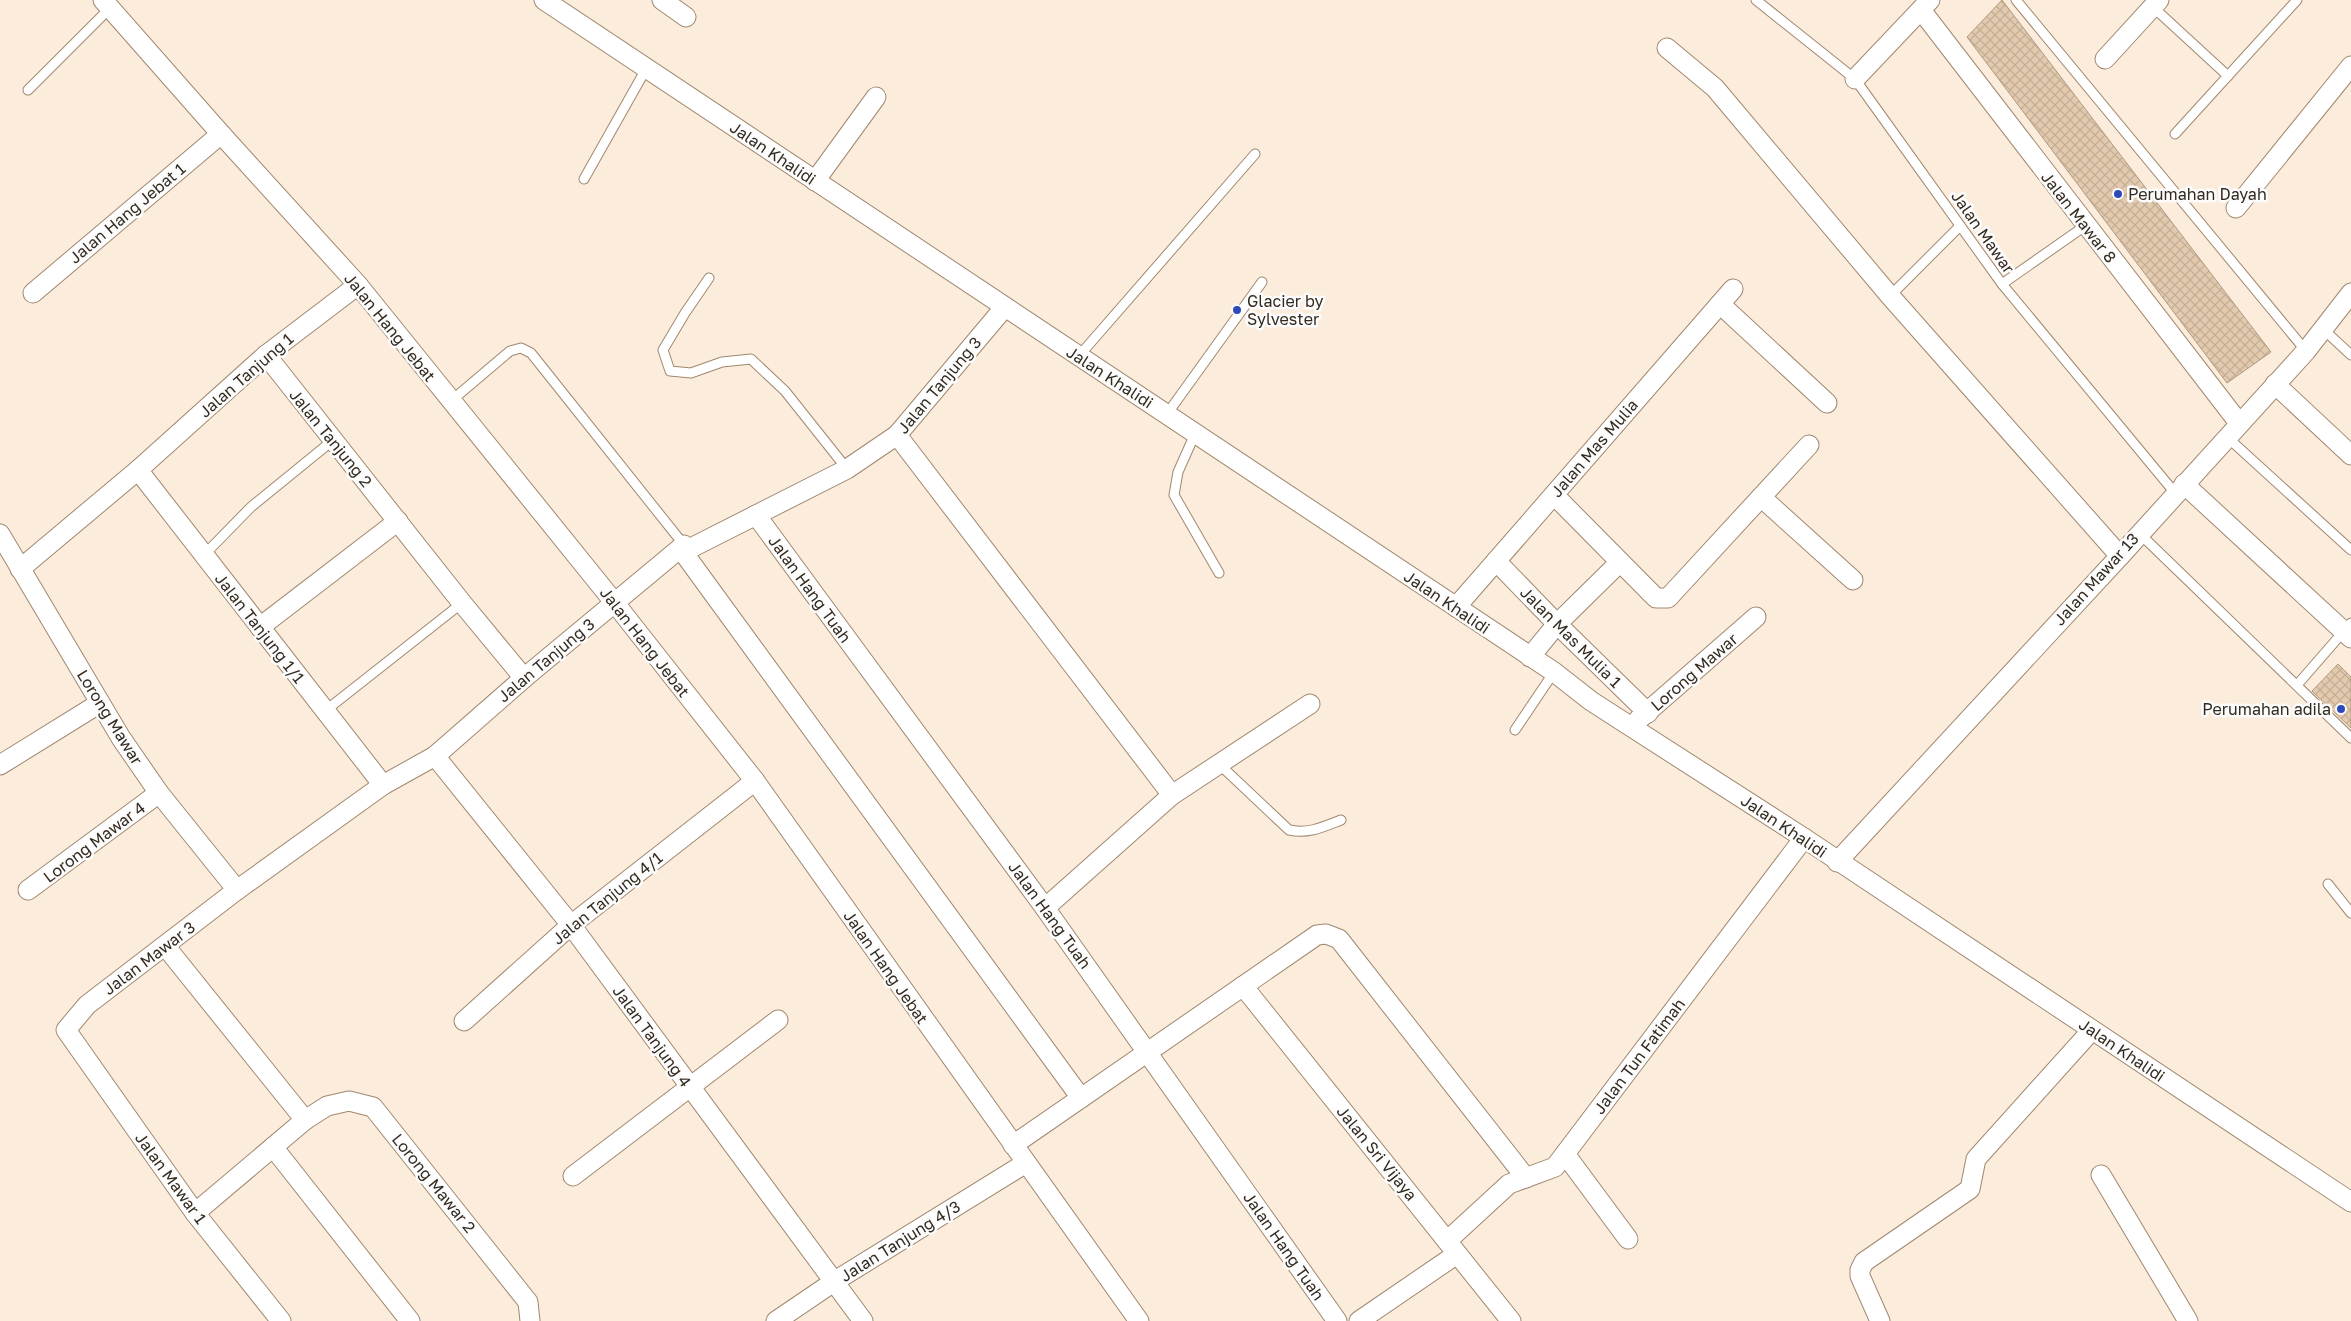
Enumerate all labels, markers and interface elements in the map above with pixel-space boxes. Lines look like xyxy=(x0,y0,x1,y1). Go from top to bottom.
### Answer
street label: Jalan Khalidi xyxy=(726,117,820,189)
street label: Jalan Hang Jebat 1 xyxy=(65,158,189,268)
street label: Jalan Mawar 8 xyxy=(2037,167,2121,267)
place label: Perumahan Dayah xyxy=(2128,184,2267,204)
street label: Jalan Mawar xyxy=(1947,187,2019,277)
marker: Perumahan Dayah xyxy=(2112,188,2124,200)
street label: Jalan Hang Jebat xyxy=(340,269,440,385)
place label: Glacier by Sylvester xyxy=(1247,291,1323,329)
marker: Glacier by Sylvester xyxy=(1231,304,1243,316)
street label: Jalan Tanjung 1 xyxy=(195,328,298,421)
street label: Jalan Tanjung 3 xyxy=(893,332,985,438)
street label: Jalan Khalidi xyxy=(1063,342,1157,412)
street label: Jalan Tanjung 2 xyxy=(285,385,377,491)
street label: Jalan Mas Mulia xyxy=(1546,395,1642,501)
street label: Jalan Mawar 13 xyxy=(2049,529,2143,629)
street label: Jalan Hang Tuah xyxy=(764,531,856,647)
street label: Jalan Khalidi xyxy=(1400,566,1494,638)
street label: Jalan Tanjung 1/1 xyxy=(211,569,309,687)
street label: Jalan Mas Mulia 1 xyxy=(1516,582,1626,692)
street label: Jalan Hang Jebat xyxy=(596,583,694,701)
street label: Jalan Tanjung 3 xyxy=(493,614,599,706)
street label: Lorong Mawar xyxy=(1647,629,1741,715)
street label: Lorong Mawar xyxy=(73,666,147,768)
place label: Perumahan adila xyxy=(2202,699,2331,719)
marker: Perumahan adila xyxy=(2335,703,2347,715)
street label: Jalan Khalidi xyxy=(1737,790,1831,862)
street label: Lorong Mawar 4 xyxy=(39,797,149,887)
street label: Jalan Tanjung 4/1 xyxy=(548,847,666,949)
street label: Jalan Hang Tuah xyxy=(1004,857,1096,973)
street label: Jalan Hang Jebat xyxy=(839,906,933,1028)
street label: Jalan Mawar 3 xyxy=(99,917,199,999)
street label: Jalan Tanjung 4 xyxy=(608,981,696,1091)
street label: Jalan Tun Fatimah xyxy=(1589,994,1689,1118)
street label: Jalan Khalidi xyxy=(2075,1014,2169,1086)
street label: Jalan Sri Vijaya xyxy=(1333,1102,1421,1204)
street label: Jalan Mawar 1 xyxy=(131,1128,211,1228)
street label: Lorong Mawar 2 xyxy=(388,1129,480,1237)
street label: Jalan Hang Tuah xyxy=(1239,1188,1329,1304)
street label: Jalan Tanjung 4/3 xyxy=(836,1196,964,1286)

